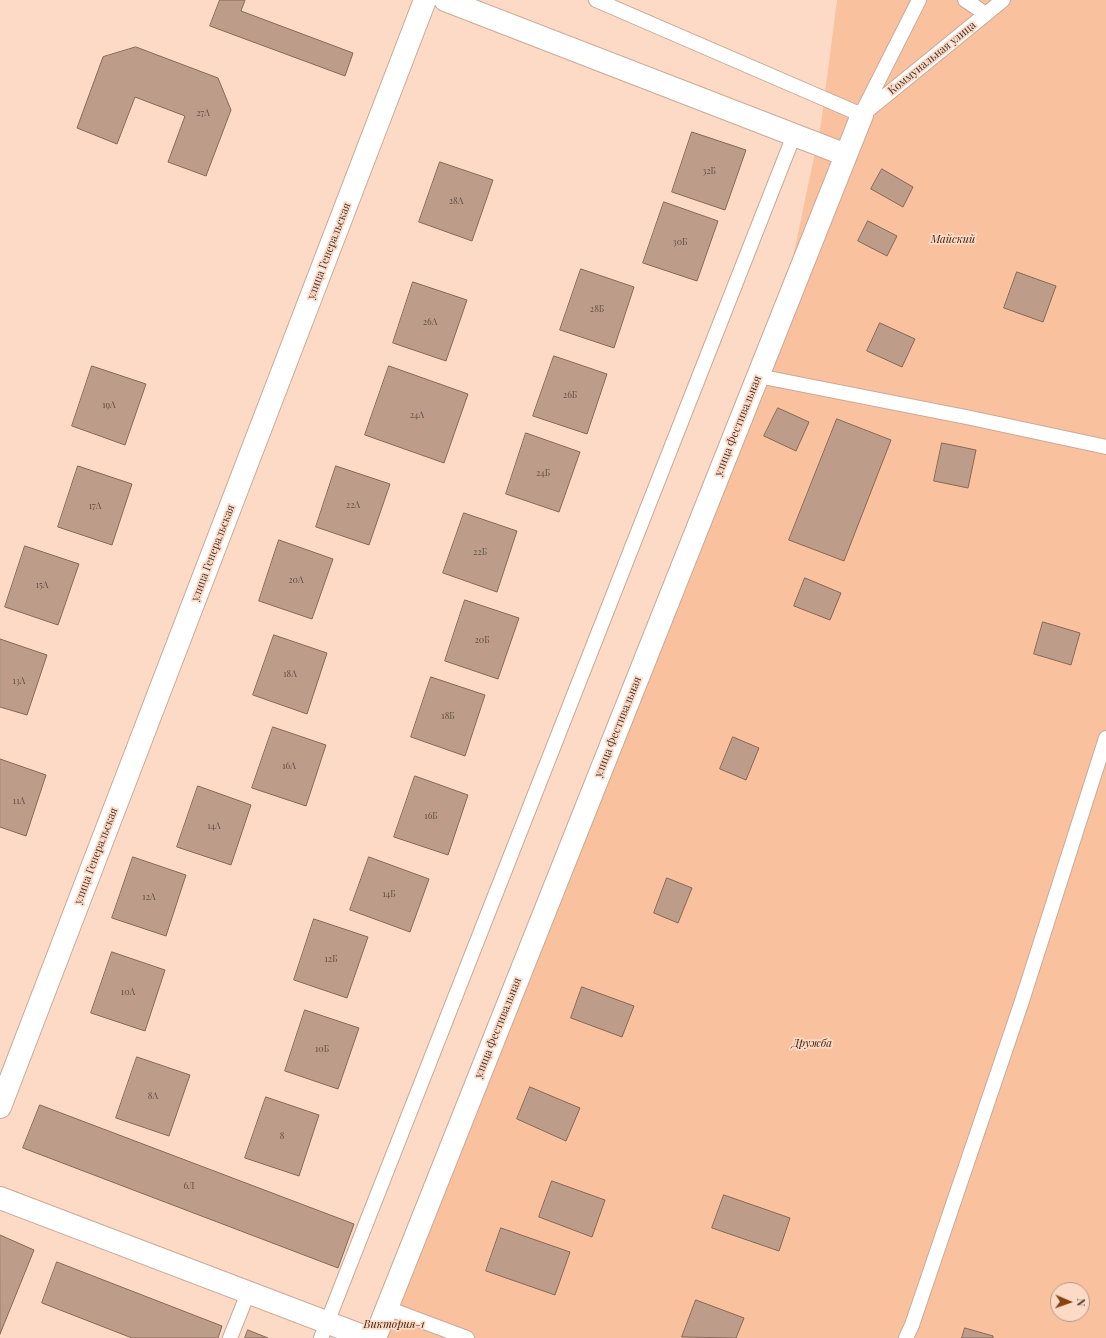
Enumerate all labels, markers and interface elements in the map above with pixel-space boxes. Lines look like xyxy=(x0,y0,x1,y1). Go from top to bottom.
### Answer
street label: Коммунальная улица xyxy=(885,19,979,97)
house number: 27А xyxy=(196,108,210,118)
house number: 32Б xyxy=(702,166,716,176)
house number: 28А xyxy=(449,196,463,206)
street label: улица Генеральская xyxy=(304,201,354,301)
park label: Майский xyxy=(931,233,975,247)
house number: 30Б xyxy=(673,237,687,247)
house number: 28Б xyxy=(590,304,604,314)
house number: 26А xyxy=(423,317,437,327)
street label: улица Фестивальная xyxy=(712,374,764,478)
house number: 26Б xyxy=(563,390,577,400)
house number: 19А xyxy=(102,400,116,410)
house number: 24А xyxy=(410,410,424,420)
house number: 24Б xyxy=(536,468,550,478)
house number: 22А xyxy=(346,500,360,510)
house number: 17А xyxy=(89,501,101,511)
street label: улица Генеральская xyxy=(188,503,238,603)
house number: 22Б xyxy=(473,547,487,557)
house number: 20А xyxy=(288,575,304,585)
house number: 15А xyxy=(36,580,48,590)
house number: 20Б xyxy=(474,635,490,645)
house number: 18А xyxy=(283,669,297,679)
street label: улица Фестивальная xyxy=(592,675,644,779)
house number: 13А xyxy=(13,676,25,686)
house number: 18Б xyxy=(441,711,455,721)
house number: 16А xyxy=(282,761,296,771)
house number: 11А xyxy=(13,796,25,806)
street label: улица Генеральская xyxy=(71,806,121,906)
house number: 16Б xyxy=(424,811,438,821)
house number: 14А xyxy=(207,821,221,831)
house number: 14Б xyxy=(382,889,396,899)
house number: 12А xyxy=(142,892,156,902)
house number: 12Б xyxy=(324,954,338,964)
street label: улица Фестивальная xyxy=(472,976,524,1080)
house number: 10А xyxy=(121,987,135,997)
park label: Дружба xyxy=(792,1037,832,1051)
house number: 10Б xyxy=(315,1044,329,1054)
house number: 8А xyxy=(148,1091,158,1101)
house number: 8 xyxy=(280,1131,284,1141)
house number: 6Л xyxy=(184,1181,194,1191)
north arrow xyxy=(1050,1282,1090,1322)
text: N xyxy=(1074,1298,1089,1307)
park label: Виктория-1 xyxy=(364,1318,424,1332)

